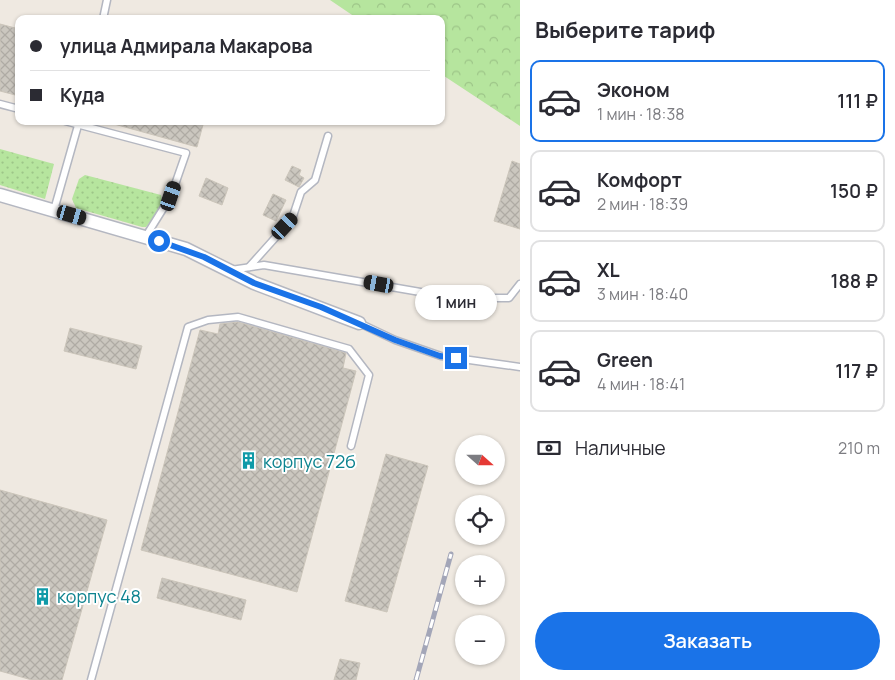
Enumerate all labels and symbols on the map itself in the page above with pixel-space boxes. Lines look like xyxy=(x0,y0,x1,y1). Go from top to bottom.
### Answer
car xyxy=(159,179,182,213)
car xyxy=(55,204,88,226)
car xyxy=(269,210,300,242)
route start xyxy=(148,230,170,252)
car xyxy=(362,274,395,294)
callout: 1 мин xyxy=(415,286,497,320)
route end xyxy=(445,347,467,369)
north arrow xyxy=(455,435,505,485)
place label: корпус 72б xyxy=(263,449,356,473)
building icon: корпус 72б xyxy=(239,451,259,471)
place label: корпус 48 xyxy=(57,584,141,608)
building icon: корпус 48 xyxy=(33,586,53,606)

